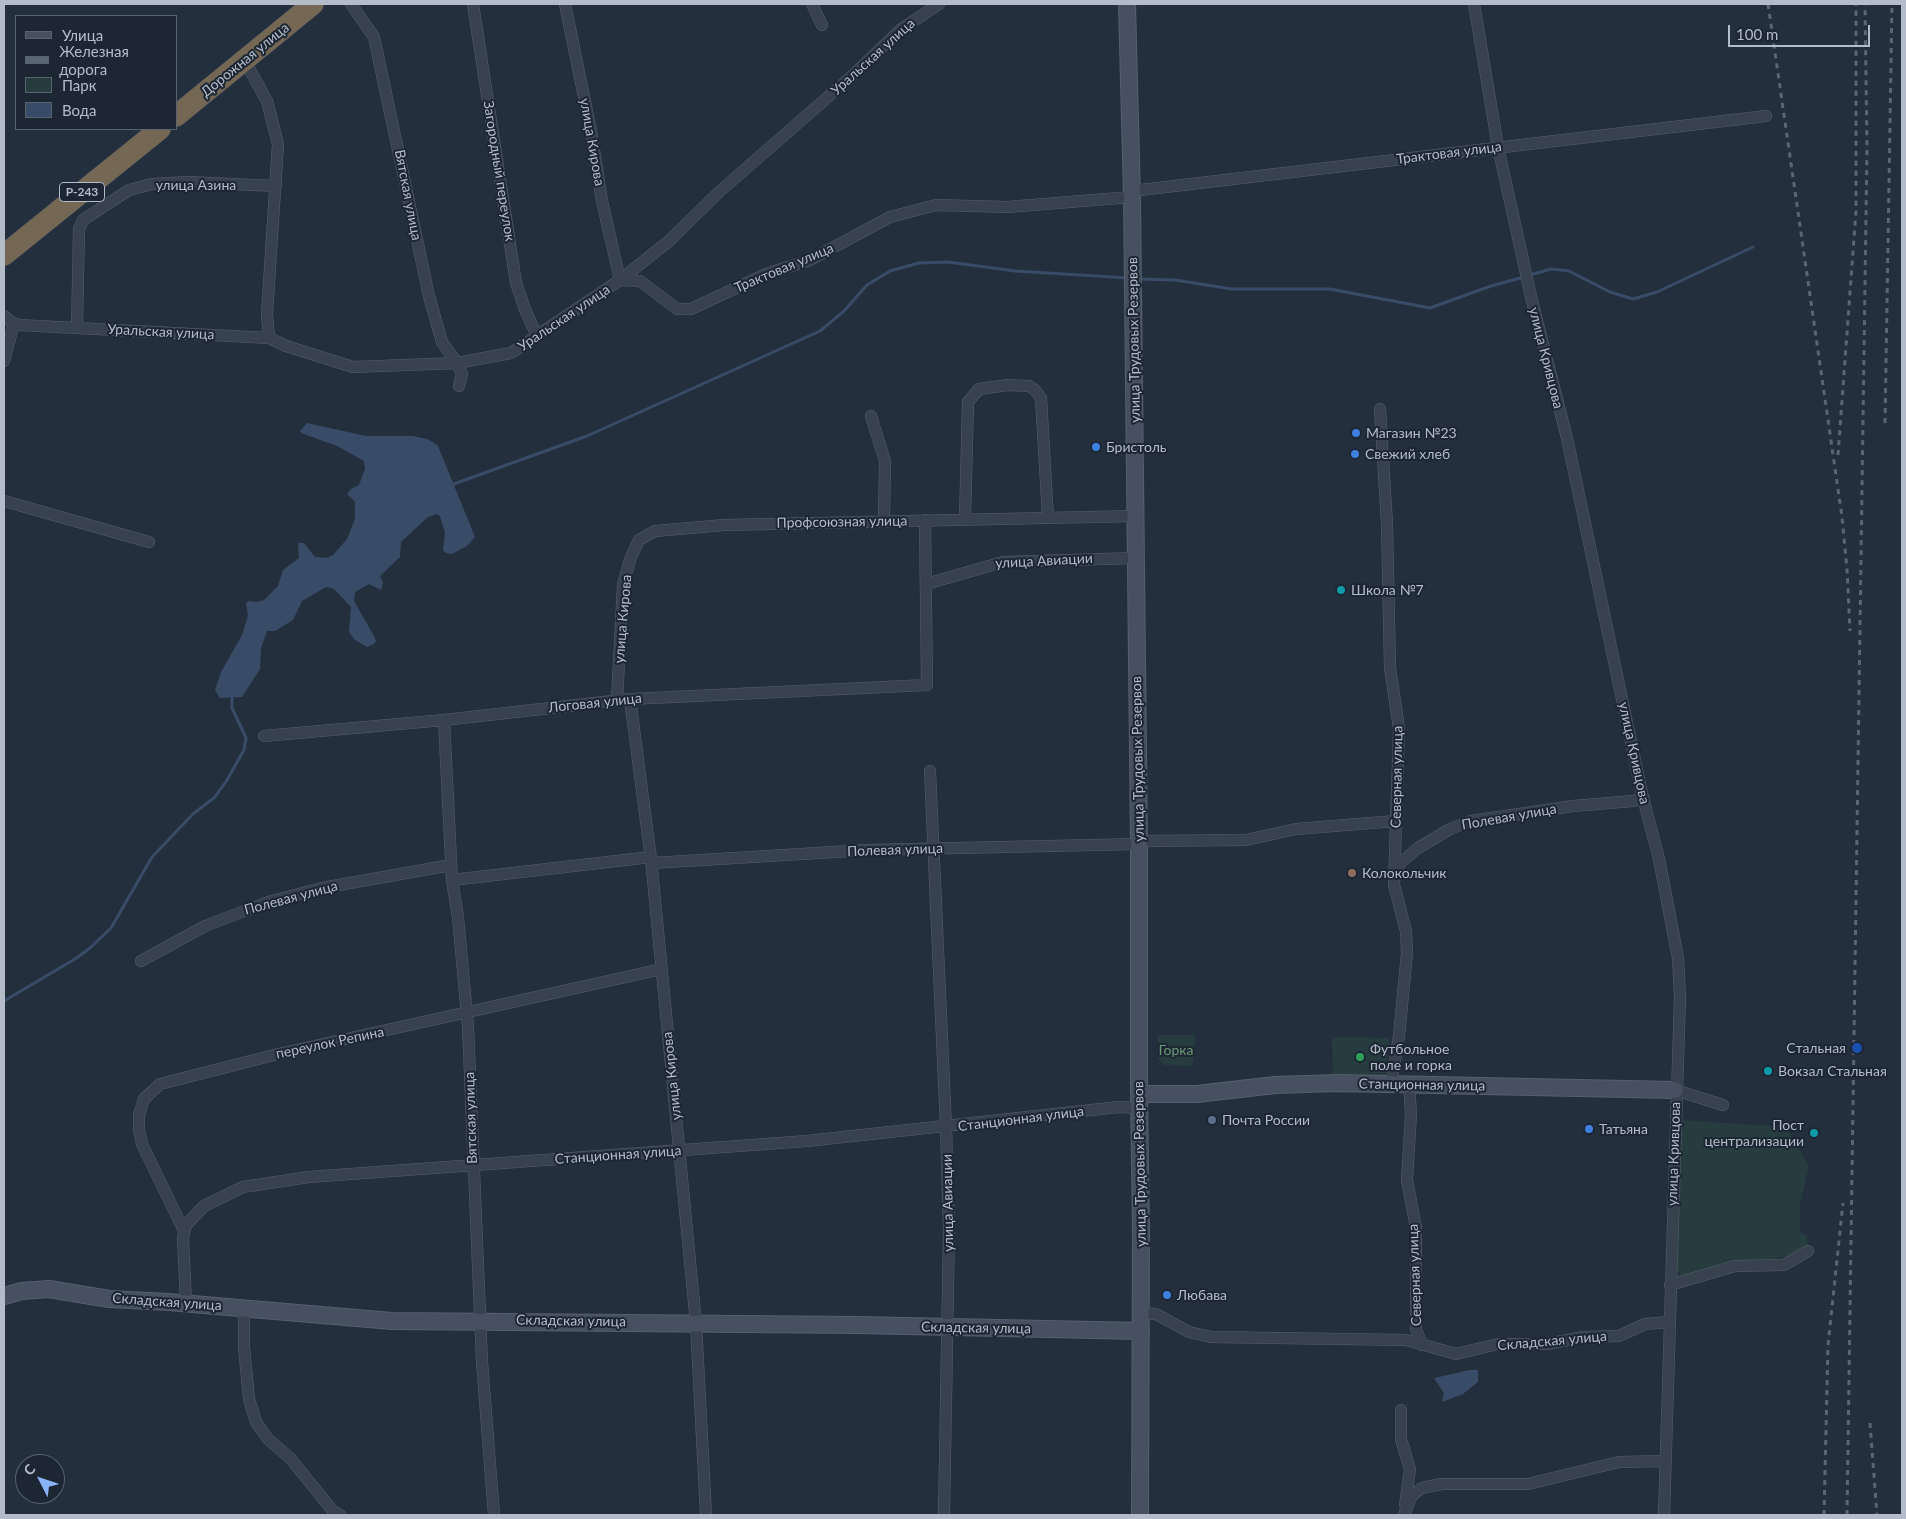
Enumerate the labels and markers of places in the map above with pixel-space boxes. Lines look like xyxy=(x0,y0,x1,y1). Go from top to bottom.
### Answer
place label: Магазин №23 xyxy=(1366,425,1457,441)
marker: Магазин №23 xyxy=(1350,427,1362,439)
place label: Бристоль xyxy=(1106,439,1167,455)
marker: Бристоль xyxy=(1090,441,1102,453)
place label: Свежий хлеб xyxy=(1365,446,1450,462)
marker: Свежий хлеб xyxy=(1349,448,1361,460)
place label: Школа №7 xyxy=(1351,582,1424,598)
marker: Школа №7 xyxy=(1335,584,1347,596)
place label: Колокольчик xyxy=(1362,865,1447,881)
marker: Колокольчик xyxy=(1346,867,1358,879)
place label: Стальная xyxy=(1786,1040,1846,1056)
place label: Футбольное поле и горка xyxy=(1370,1041,1452,1074)
marker: Стальная xyxy=(1850,1041,1864,1055)
marker: Футбольное поле и горка xyxy=(1354,1051,1366,1063)
place label: Вокзал Стальная xyxy=(1778,1063,1887,1079)
marker: Вокзал Стальная xyxy=(1762,1065,1774,1077)
place label: Почта России xyxy=(1222,1112,1310,1128)
marker: Почта России xyxy=(1206,1114,1218,1126)
place label: Пост централизации xyxy=(1704,1117,1804,1150)
place label: Татьяна xyxy=(1599,1121,1648,1137)
marker: Татьяна xyxy=(1583,1123,1595,1135)
marker: Пост централизации xyxy=(1808,1127,1820,1139)
place label: Любава xyxy=(1177,1287,1227,1303)
marker: Любава xyxy=(1161,1289,1173,1301)

